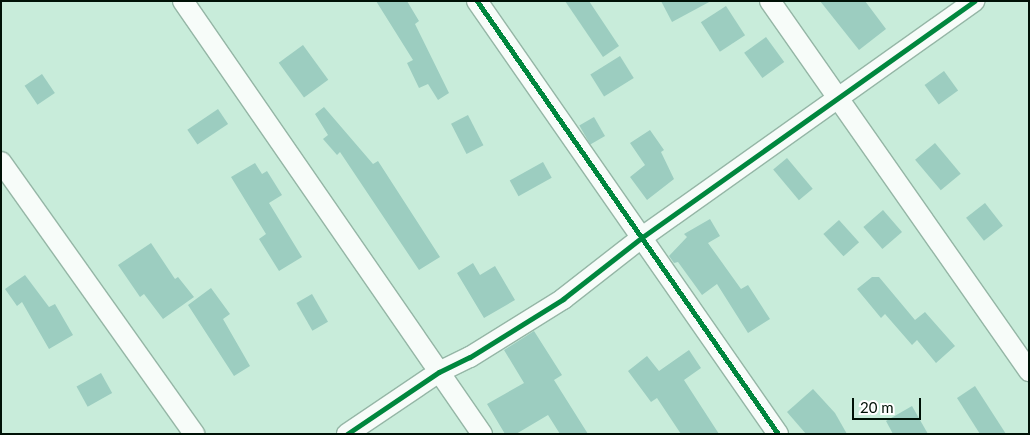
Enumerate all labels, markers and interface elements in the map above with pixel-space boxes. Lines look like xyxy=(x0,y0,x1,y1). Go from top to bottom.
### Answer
scale bar xyxy=(855,388,924,420)
text: 20 m xyxy=(860,398,894,416)

